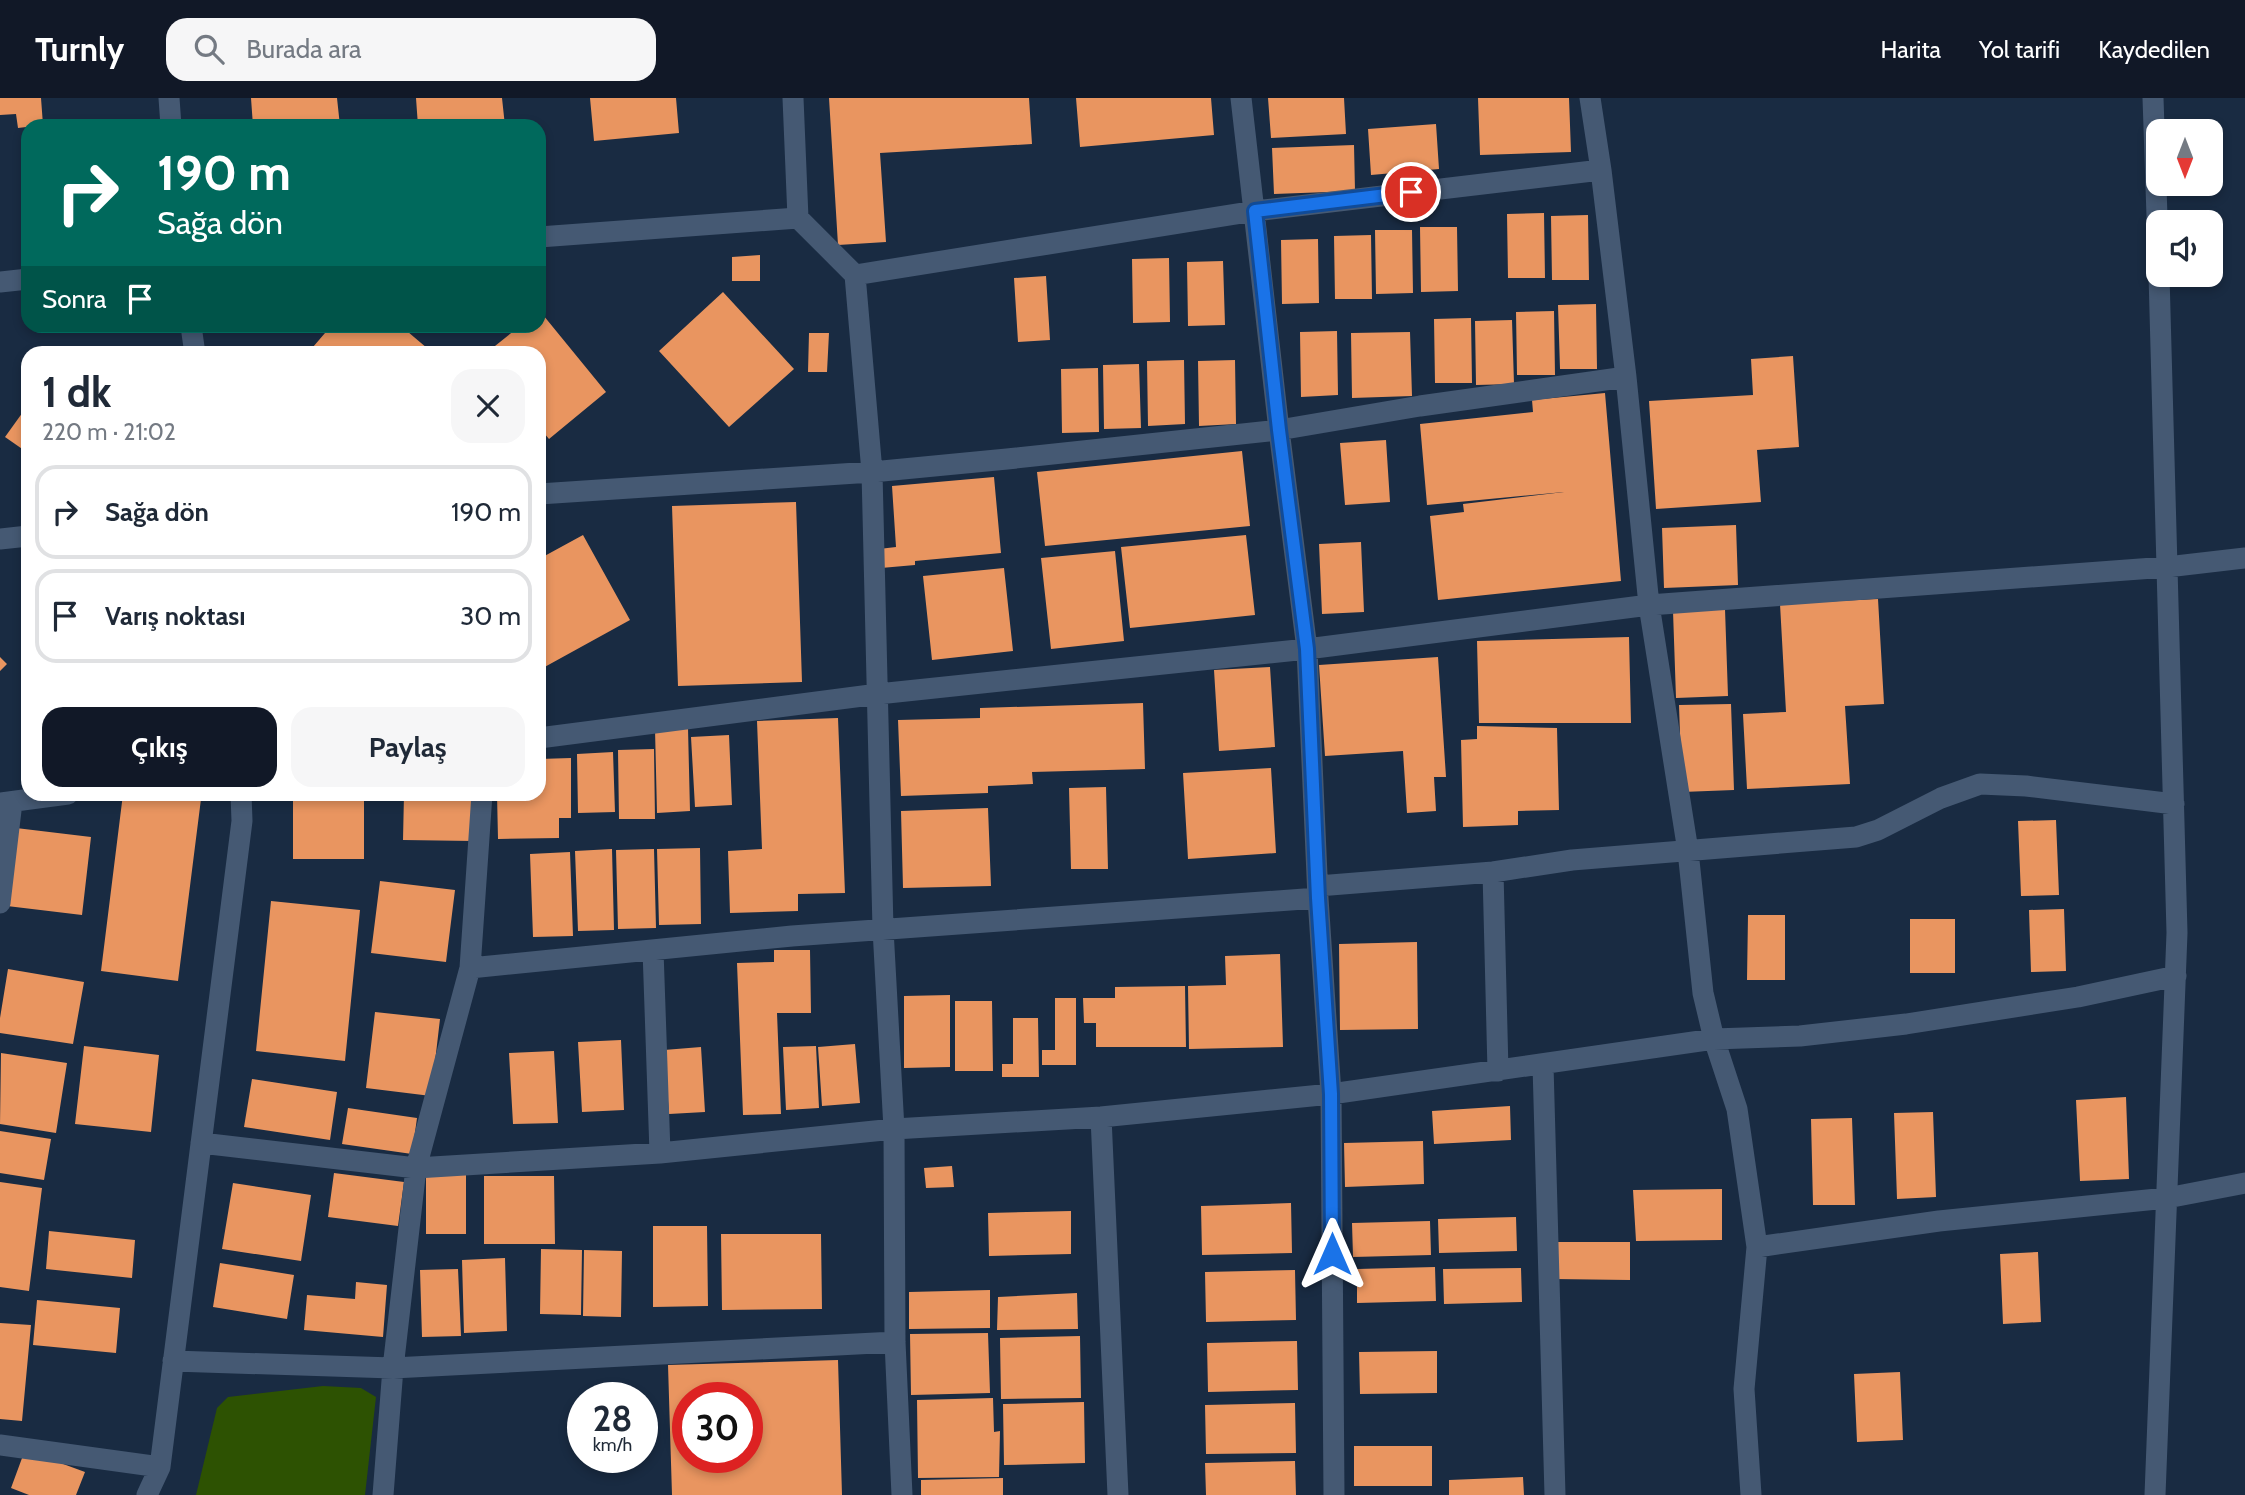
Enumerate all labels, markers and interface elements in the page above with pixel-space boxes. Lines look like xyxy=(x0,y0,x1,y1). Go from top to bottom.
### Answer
search box xyxy=(166,18,656,81)
text: Turnly xyxy=(35,29,124,69)
icon: search xyxy=(190,30,228,68)
text: Burada ara xyxy=(246,33,361,65)
text: Harita xyxy=(1881,35,1941,64)
text: Yol tarifi xyxy=(1979,35,2060,64)
text: Kaydedilen xyxy=(2098,35,2210,64)
north arrow xyxy=(2146,119,2222,196)
map controls xyxy=(2146,119,2223,287)
text: 190 m xyxy=(157,143,291,202)
icon: right xyxy=(42,147,133,238)
pin xyxy=(1381,162,1441,222)
icon: arrive xyxy=(1392,173,1430,211)
text: Sağa dön xyxy=(157,203,283,242)
button: sound xyxy=(2146,210,2223,287)
icon: arrive xyxy=(121,280,159,318)
text: Sonra xyxy=(42,283,107,315)
text: 1 dk xyxy=(42,366,111,418)
button: close xyxy=(451,369,525,443)
text: 220 m · 21:02 xyxy=(42,418,176,446)
icon: right xyxy=(46,493,84,531)
text: Sağa dön xyxy=(105,496,209,528)
text: 190 m xyxy=(451,496,521,528)
icon: arrive xyxy=(46,597,84,635)
text: Varış noktası xyxy=(105,600,246,632)
text: 30 m xyxy=(460,600,521,632)
button: Çıkış xyxy=(42,707,277,787)
button: Paylaş xyxy=(291,707,525,787)
position arrow xyxy=(1295,1217,1369,1291)
speed limit sign: 30 xyxy=(672,1382,763,1473)
text: 28 xyxy=(593,1397,632,1440)
text: km/h xyxy=(593,1434,632,1456)

